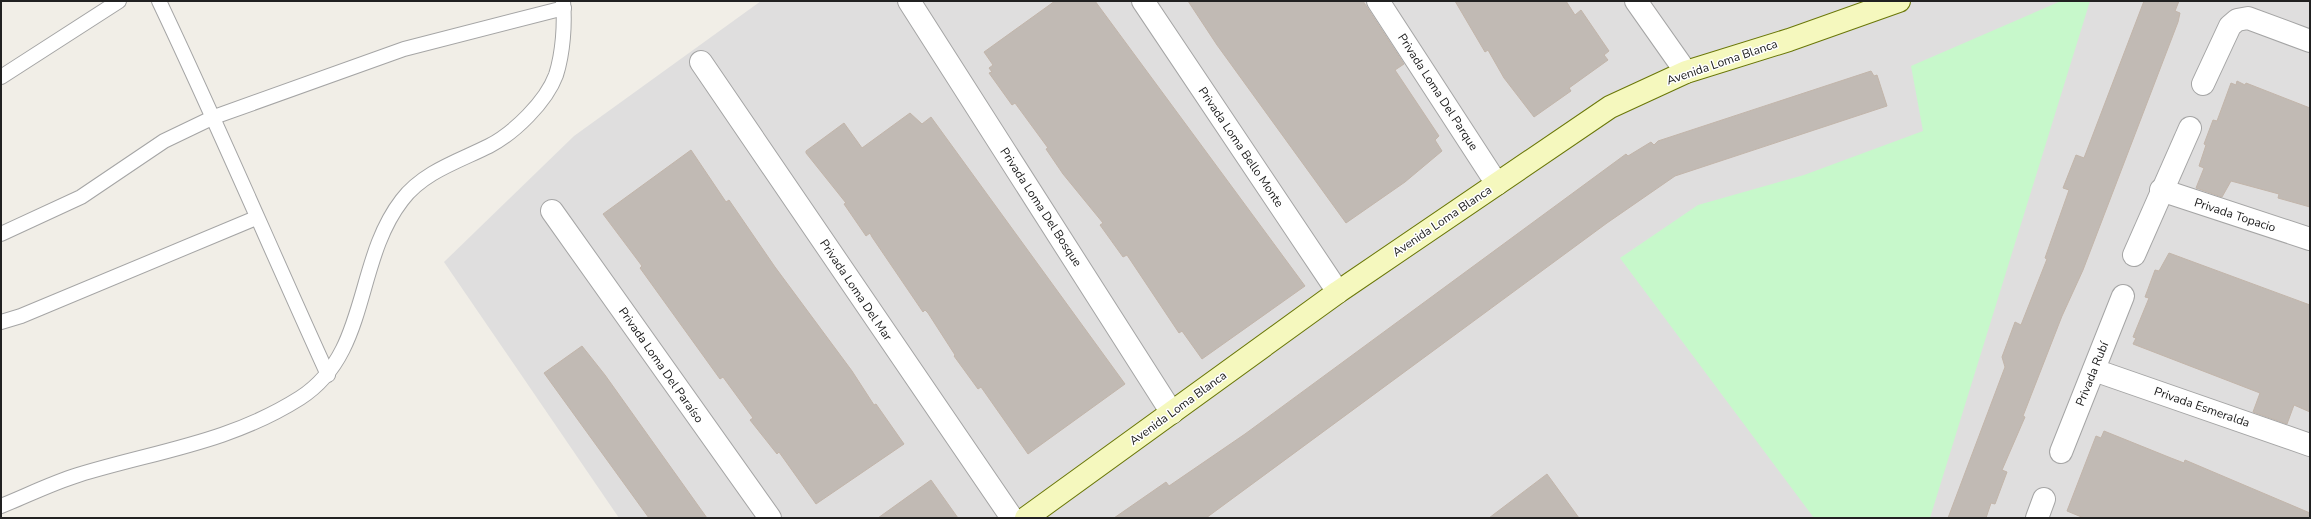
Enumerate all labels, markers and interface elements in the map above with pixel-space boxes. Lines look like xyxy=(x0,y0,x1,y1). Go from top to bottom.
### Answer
street label: Privada Loma Del Parque xyxy=(1394,31,1482,153)
street label: Avenida Loma Blanca xyxy=(1664,35,1780,89)
street label: Privada Loma Bello Monte xyxy=(1195,84,1287,210)
street label: Privada Loma Del Bosque xyxy=(996,144,1086,270)
street label: Avenida Loma Blanca xyxy=(1389,182,1495,260)
street label: Privada Topacio xyxy=(2192,194,2278,236)
street label: Privada Loma Del Mar xyxy=(816,236,896,344)
street label: Privada Loma Del Paraíso xyxy=(615,304,707,426)
street label: Privada Rubí xyxy=(2072,338,2113,409)
street label: Avenida Loma Blanca xyxy=(1126,367,1230,449)
street label: Privada Esmeralda xyxy=(2152,383,2252,431)

